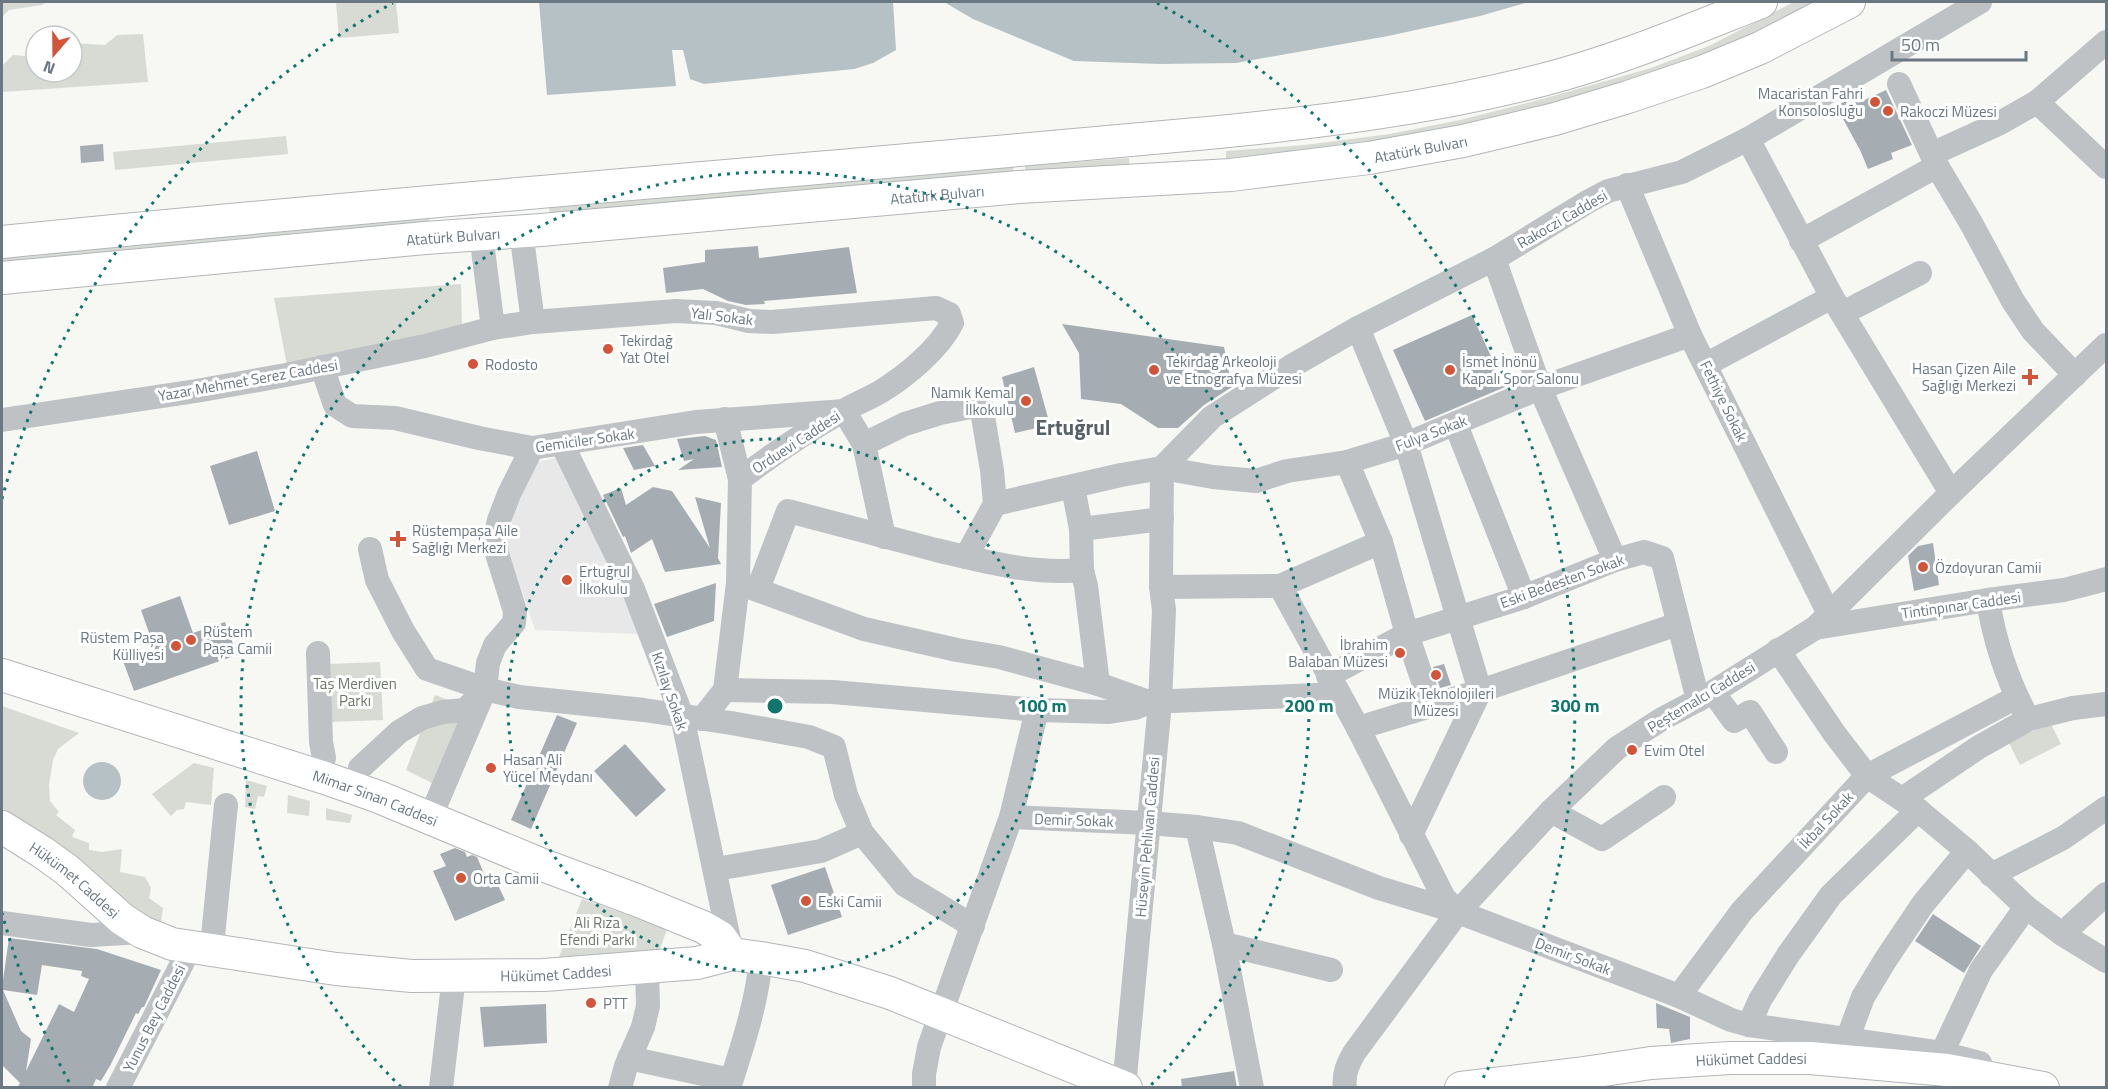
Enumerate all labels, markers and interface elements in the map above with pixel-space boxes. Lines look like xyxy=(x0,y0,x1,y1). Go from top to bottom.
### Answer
north arrow xyxy=(24,24,84,84)
scale bar xyxy=(1892,24,2026,62)
text: 50 m xyxy=(1901,31,1940,58)
text: N xyxy=(40,55,58,81)
place label: Macaristan Fahri Konsolosluğu xyxy=(1758,82,1863,122)
marker: Macaristan Fahri Konsolosluğu xyxy=(1868,95,1882,109)
place label: Rakoczi Müzesi xyxy=(1900,100,1997,123)
marker: Rakoczi Müzesi xyxy=(1881,104,1895,118)
street label: Atatürk Bulvarı xyxy=(1372,129,1470,168)
street label: Atatürk Bulvarı xyxy=(889,179,985,210)
street label: Rakoczi Caddesi xyxy=(1513,184,1611,254)
street label: Atatürk Bulvarı xyxy=(405,221,501,251)
street label: Yalı Sokak xyxy=(690,301,754,331)
place label: Tekirdağ Yat Otel xyxy=(620,329,673,369)
marker: Tekirdağ Yat Otel xyxy=(601,342,615,356)
place label: Tekirdağ Arkeoloji ve Etnografya Müzesi xyxy=(1166,350,1302,390)
place label: İsmet İnönü Kapalı Spor Salonu xyxy=(1462,350,1579,390)
street label: Yazar Mehmet Serez Caddesi xyxy=(156,353,340,407)
place label: Rodosto xyxy=(485,353,538,376)
marker: Rodosto xyxy=(466,357,480,371)
street label: Fethiye Sokak xyxy=(1694,357,1754,445)
place label: Hasan Çizen Aile Sağlığı Merkezi xyxy=(1912,357,2016,397)
marker: Tekirdağ Arkeoloji ve Etnografya Müzesi xyxy=(1147,363,1161,377)
marker: İsmet İnönü Kapalı Spor Salonu xyxy=(1443,363,1457,377)
marker: Hasan Çizen Aile Sağlığı Merkezi xyxy=(2021,368,2039,386)
place label: Namık Kemal İlkokulu xyxy=(931,381,1014,421)
marker: Namık Kemal İlkokulu xyxy=(1019,394,1033,408)
street label: Orduevi Caddesi xyxy=(747,405,845,479)
street label: Fulya Sokak xyxy=(1392,409,1470,457)
district label: Ertuğrul xyxy=(1035,411,1111,443)
street label: Gemiciler Sokak xyxy=(534,422,636,458)
place label: Rüstempaşa Aile Sağlığı Merkezi xyxy=(412,519,518,559)
marker: Rüstempaşa Aile Sağlığı Merkezi xyxy=(389,530,407,548)
street label: Eski Bedesten Sokak xyxy=(1497,548,1627,614)
place label: Özdoyuran Camii xyxy=(1935,556,2041,579)
place label: Ertuğrul İlkokulu xyxy=(579,560,630,600)
marker: Özdoyuran Camii xyxy=(1916,560,1930,574)
marker: Ertuğrul İlkokulu xyxy=(560,573,574,587)
street label: Tintinpınar Caddesi xyxy=(1900,585,2022,625)
place label: Rüstem Paşa Camii xyxy=(203,620,272,660)
place label: Rüstem Paşa Külliyesi xyxy=(80,626,164,666)
marker: Rüstem Paşa Camii xyxy=(184,633,198,647)
place label: İbrahim Balaban Müzesi xyxy=(1288,633,1388,673)
marker: Rüstem Paşa Külliyesi xyxy=(169,639,183,653)
marker: İbrahim Balaban Müzesi xyxy=(1393,646,1407,660)
street label: Kızılay Sokak xyxy=(646,649,694,733)
street label: Peştemalcı Caddesi xyxy=(1643,656,1759,738)
marker: Müzik Teknolojileri Müzesi xyxy=(1429,668,1443,682)
park label: Taş Merdiven Parkı xyxy=(313,672,397,712)
place label: Müzik Teknolojileri Müzesi xyxy=(1378,682,1494,722)
text: 100 m xyxy=(1017,692,1067,719)
text: 200 m xyxy=(1284,692,1334,719)
text: 300 m xyxy=(1550,692,1600,719)
centre of rings xyxy=(765,696,785,716)
place label: Evim Otel xyxy=(1644,739,1705,762)
marker: Evim Otel xyxy=(1625,743,1639,757)
place label: Hasan Ali Yücel Meydanı xyxy=(503,748,593,788)
street label: Hüseyin Pehlivan Caddesi xyxy=(1129,756,1165,918)
marker: Hasan Ali Yücel Meydanı xyxy=(484,761,498,775)
street label: Mimar Sinan Caddesi xyxy=(310,763,441,832)
street label: İkbal Sokak xyxy=(1793,786,1859,854)
street label: Demir Sokak xyxy=(1034,807,1114,833)
street label: Hükümet Caddesi xyxy=(25,835,125,924)
place label: Orta Camii xyxy=(473,867,539,890)
marker: Orta Camii xyxy=(454,871,468,885)
place label: Eski Camii xyxy=(818,890,882,913)
marker: Eski Camii xyxy=(799,894,813,908)
park label: Ali Rıza Efendi Parkı xyxy=(559,911,635,951)
street label: Demir Sokak xyxy=(1532,931,1614,981)
street label: Hükümet Caddesi xyxy=(500,958,612,987)
street label: Yunus Bey Caddesi xyxy=(117,960,191,1076)
place label: PTT xyxy=(603,992,628,1015)
marker: PTT xyxy=(584,996,598,1010)
street label: Hükümet Caddesi xyxy=(1695,1047,1807,1072)

